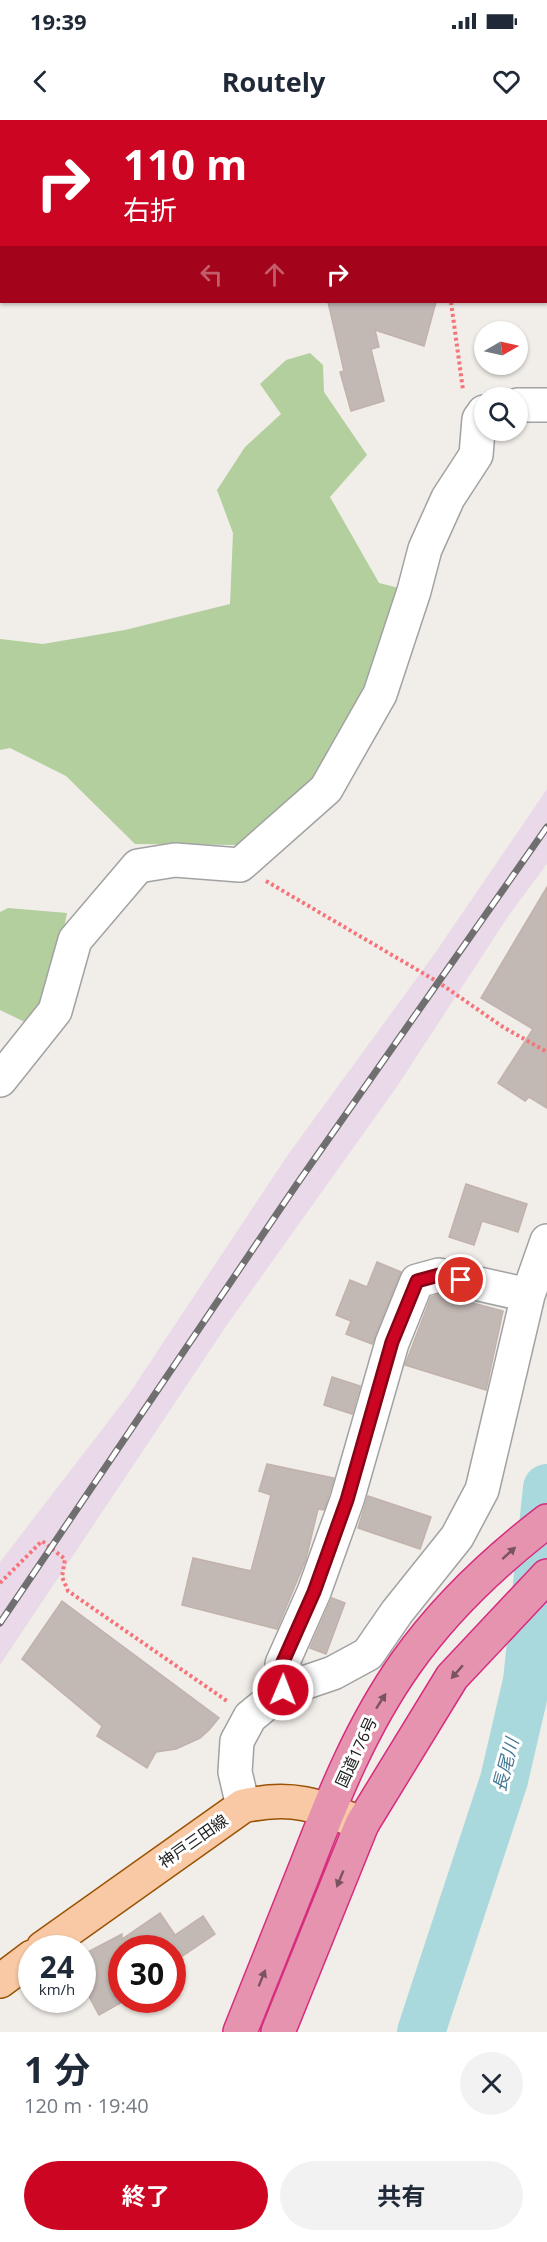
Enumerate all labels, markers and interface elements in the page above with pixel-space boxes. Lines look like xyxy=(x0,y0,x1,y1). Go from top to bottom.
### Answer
text: 19:39 xyxy=(30,6,87,36)
text: Routely xyxy=(222,63,325,100)
icon: back xyxy=(24,65,57,98)
icon: heart xyxy=(490,65,523,98)
text: 110 m xyxy=(123,135,247,192)
icon: right xyxy=(24,144,102,222)
text: 右折 xyxy=(123,191,177,228)
icon: left xyxy=(195,258,228,291)
icon: ahead xyxy=(258,258,291,291)
icon: right xyxy=(321,258,354,291)
north arrow xyxy=(474,321,528,375)
map controls xyxy=(474,321,528,441)
button: search xyxy=(474,387,528,441)
pin xyxy=(435,1254,486,1305)
icon: arrive xyxy=(444,1263,477,1296)
one-way arrow xyxy=(501,1547,516,1560)
position arrow xyxy=(251,1658,315,1722)
one-way arrow xyxy=(451,1664,464,1679)
one-way arrow xyxy=(376,1693,387,1709)
street label: 国道176号 xyxy=(330,1713,382,1791)
water label: 長尾川 xyxy=(486,1734,524,1794)
street label: 神戸三田線 xyxy=(154,1809,232,1873)
one-way arrow xyxy=(335,1870,345,1888)
speed limit sign: 30 xyxy=(108,1935,186,2013)
text: 24 xyxy=(40,1946,74,1987)
one-way arrow xyxy=(257,1968,267,1986)
text: km/h xyxy=(39,1979,75,1999)
text: 1 分 xyxy=(24,2045,90,2094)
button: close xyxy=(460,2052,523,2115)
text: 120 m · 19:40 xyxy=(24,2092,149,2119)
button: 終了 xyxy=(24,2161,268,2230)
button: 共有 xyxy=(280,2161,523,2230)

